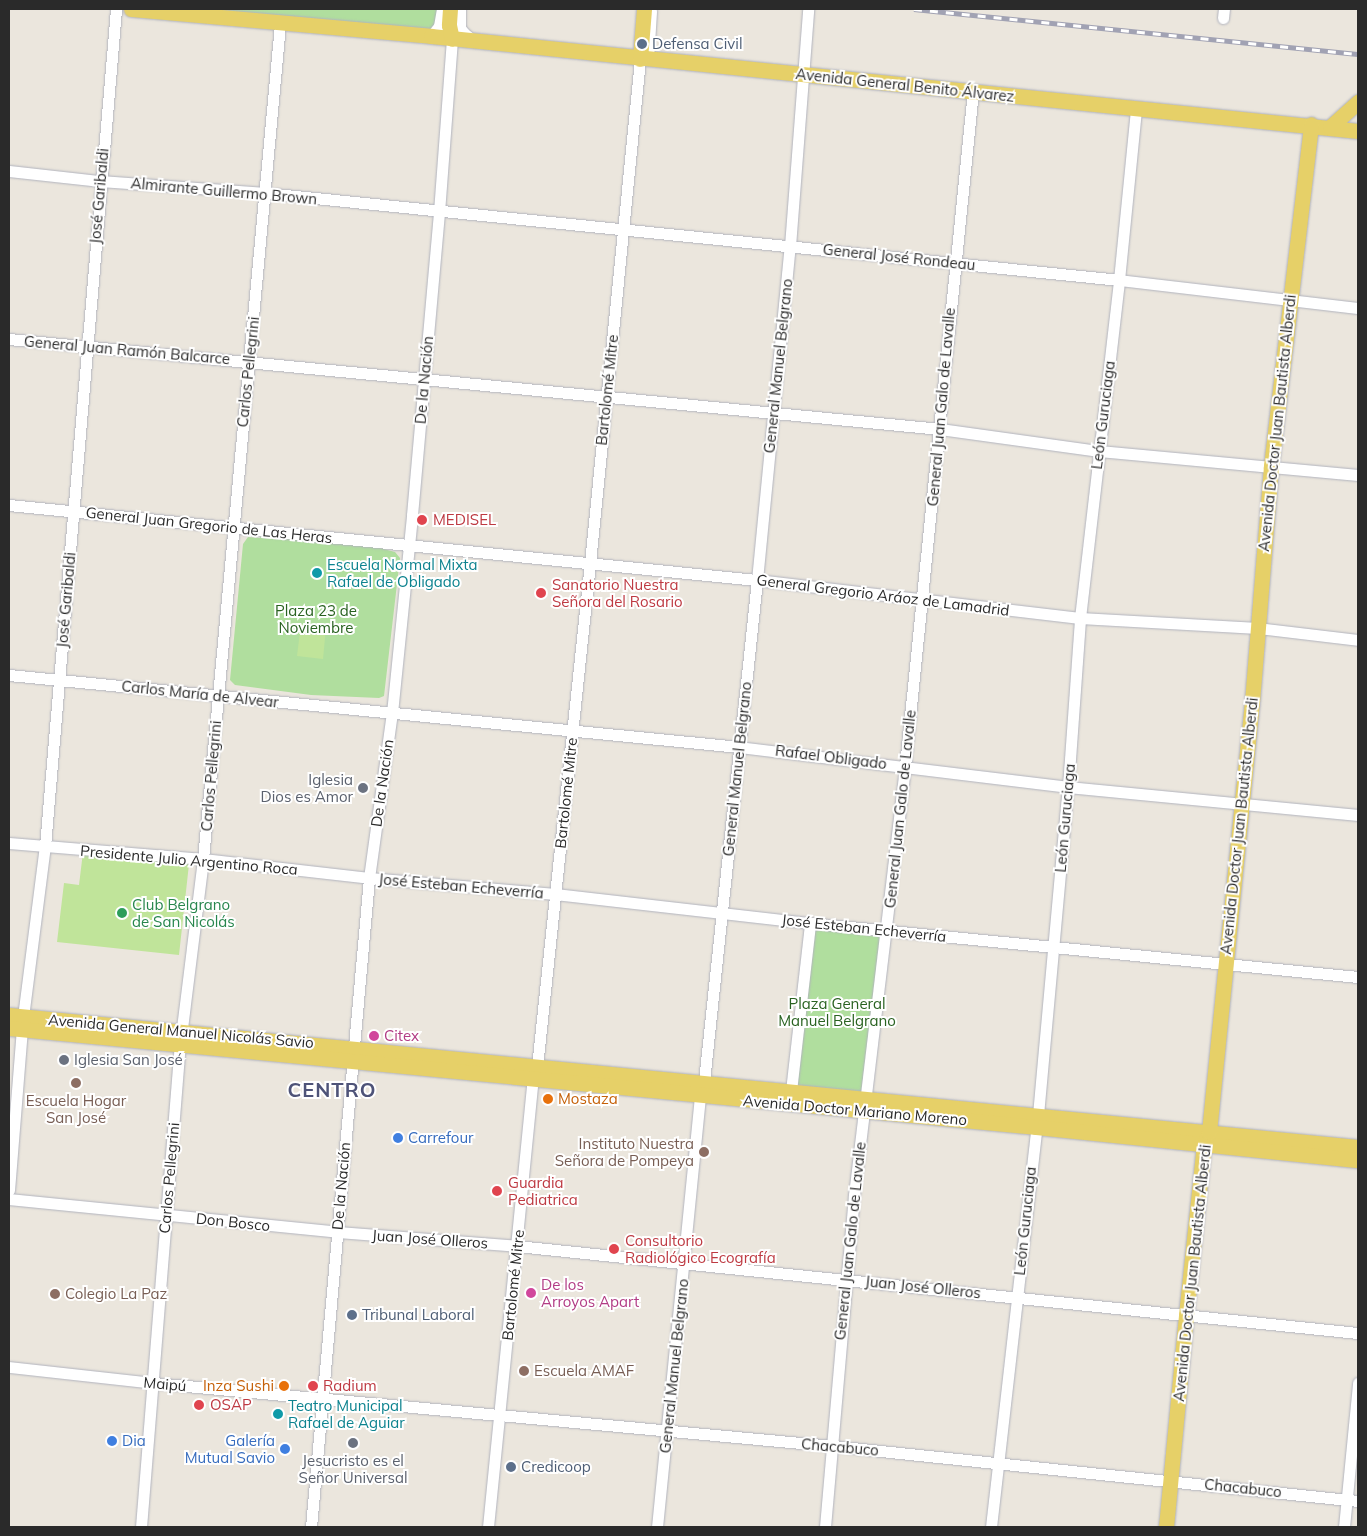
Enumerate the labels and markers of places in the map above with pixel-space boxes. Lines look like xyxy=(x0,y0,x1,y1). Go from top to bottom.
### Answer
place label: Defensa Civil xyxy=(652,35,742,53)
marker: Defensa Civil xyxy=(636,38,648,50)
place label: MEDISEL xyxy=(433,511,496,529)
marker: MEDISEL xyxy=(415,513,429,527)
place label: Escuela Normal Mixta Rafael de Obligado xyxy=(327,555,477,590)
marker: Escuela Normal Mixta Rafael de Obligado xyxy=(311,567,323,579)
place label: Sanatorio Nuestra Señora del Rosario xyxy=(552,575,683,610)
marker: Sanatorio Nuestra Señora del Rosario xyxy=(534,586,548,600)
place label: Iglesia Dios es Amor xyxy=(261,770,353,805)
marker: Iglesia Dios es Amor xyxy=(357,782,369,794)
place label: Club Belgrano de San Nicolás xyxy=(132,895,235,930)
marker: Club Belgrano de San Nicolás xyxy=(116,907,128,919)
place label: Citex xyxy=(384,1027,419,1045)
marker: Citex xyxy=(368,1030,380,1042)
place label: Iglesia San José xyxy=(74,1051,183,1069)
marker: Iglesia San José xyxy=(58,1054,70,1066)
marker: Escuela Hogar San José xyxy=(70,1077,82,1089)
place label: Mostaza xyxy=(558,1090,618,1108)
place label: Escuela Hogar San José xyxy=(26,1091,126,1126)
marker: Mostaza xyxy=(542,1093,554,1105)
place label: Carrefour xyxy=(408,1129,473,1147)
marker: Carrefour xyxy=(392,1132,404,1144)
place label: Instituto Nuestra Señora de Pompeya xyxy=(555,1134,694,1169)
marker: Instituto Nuestra Señora de Pompeya xyxy=(698,1146,710,1158)
place label: Guardia Pediatrica xyxy=(508,1173,578,1208)
marker: Guardia Pediatrica xyxy=(490,1184,504,1198)
place label: Consultorio Radiológico Ecografía xyxy=(625,1231,776,1266)
marker: Consultorio Radiológico Ecografía xyxy=(607,1242,621,1256)
place label: De los Arroyos Apart xyxy=(541,1275,639,1310)
place label: Colegio La Paz xyxy=(65,1285,167,1303)
marker: De los Arroyos Apart xyxy=(525,1287,537,1299)
marker: Colegio La Paz xyxy=(49,1288,61,1300)
place label: Tribunal Laboral xyxy=(362,1306,475,1324)
marker: Tribunal Laboral xyxy=(346,1309,358,1321)
place label: Escuela AMAF xyxy=(534,1362,634,1380)
marker: Escuela AMAF xyxy=(518,1365,530,1377)
place label: Inza Sushi xyxy=(203,1377,274,1395)
place label: Radium xyxy=(323,1377,377,1395)
marker: Inza Sushi xyxy=(278,1380,290,1392)
marker: Radium xyxy=(307,1380,319,1392)
place label: OSAP xyxy=(210,1396,252,1414)
place label: Teatro Municipal Rafael de Aguiar xyxy=(288,1396,405,1431)
marker: OSAP xyxy=(192,1398,206,1412)
marker: Teatro Municipal Rafael de Aguiar xyxy=(272,1408,284,1420)
place label: Galería Mutual Savio xyxy=(185,1431,275,1466)
place label: Dia xyxy=(122,1432,146,1450)
marker: Dia xyxy=(106,1435,118,1447)
marker: Jesucristo es el Señor Universal xyxy=(347,1437,359,1449)
marker: Galería Mutual Savio xyxy=(279,1443,291,1455)
place label: Jesucristo es el Señor Universal xyxy=(299,1451,407,1486)
place label: Credicoop xyxy=(521,1458,591,1476)
marker: Credicoop xyxy=(505,1461,517,1473)

